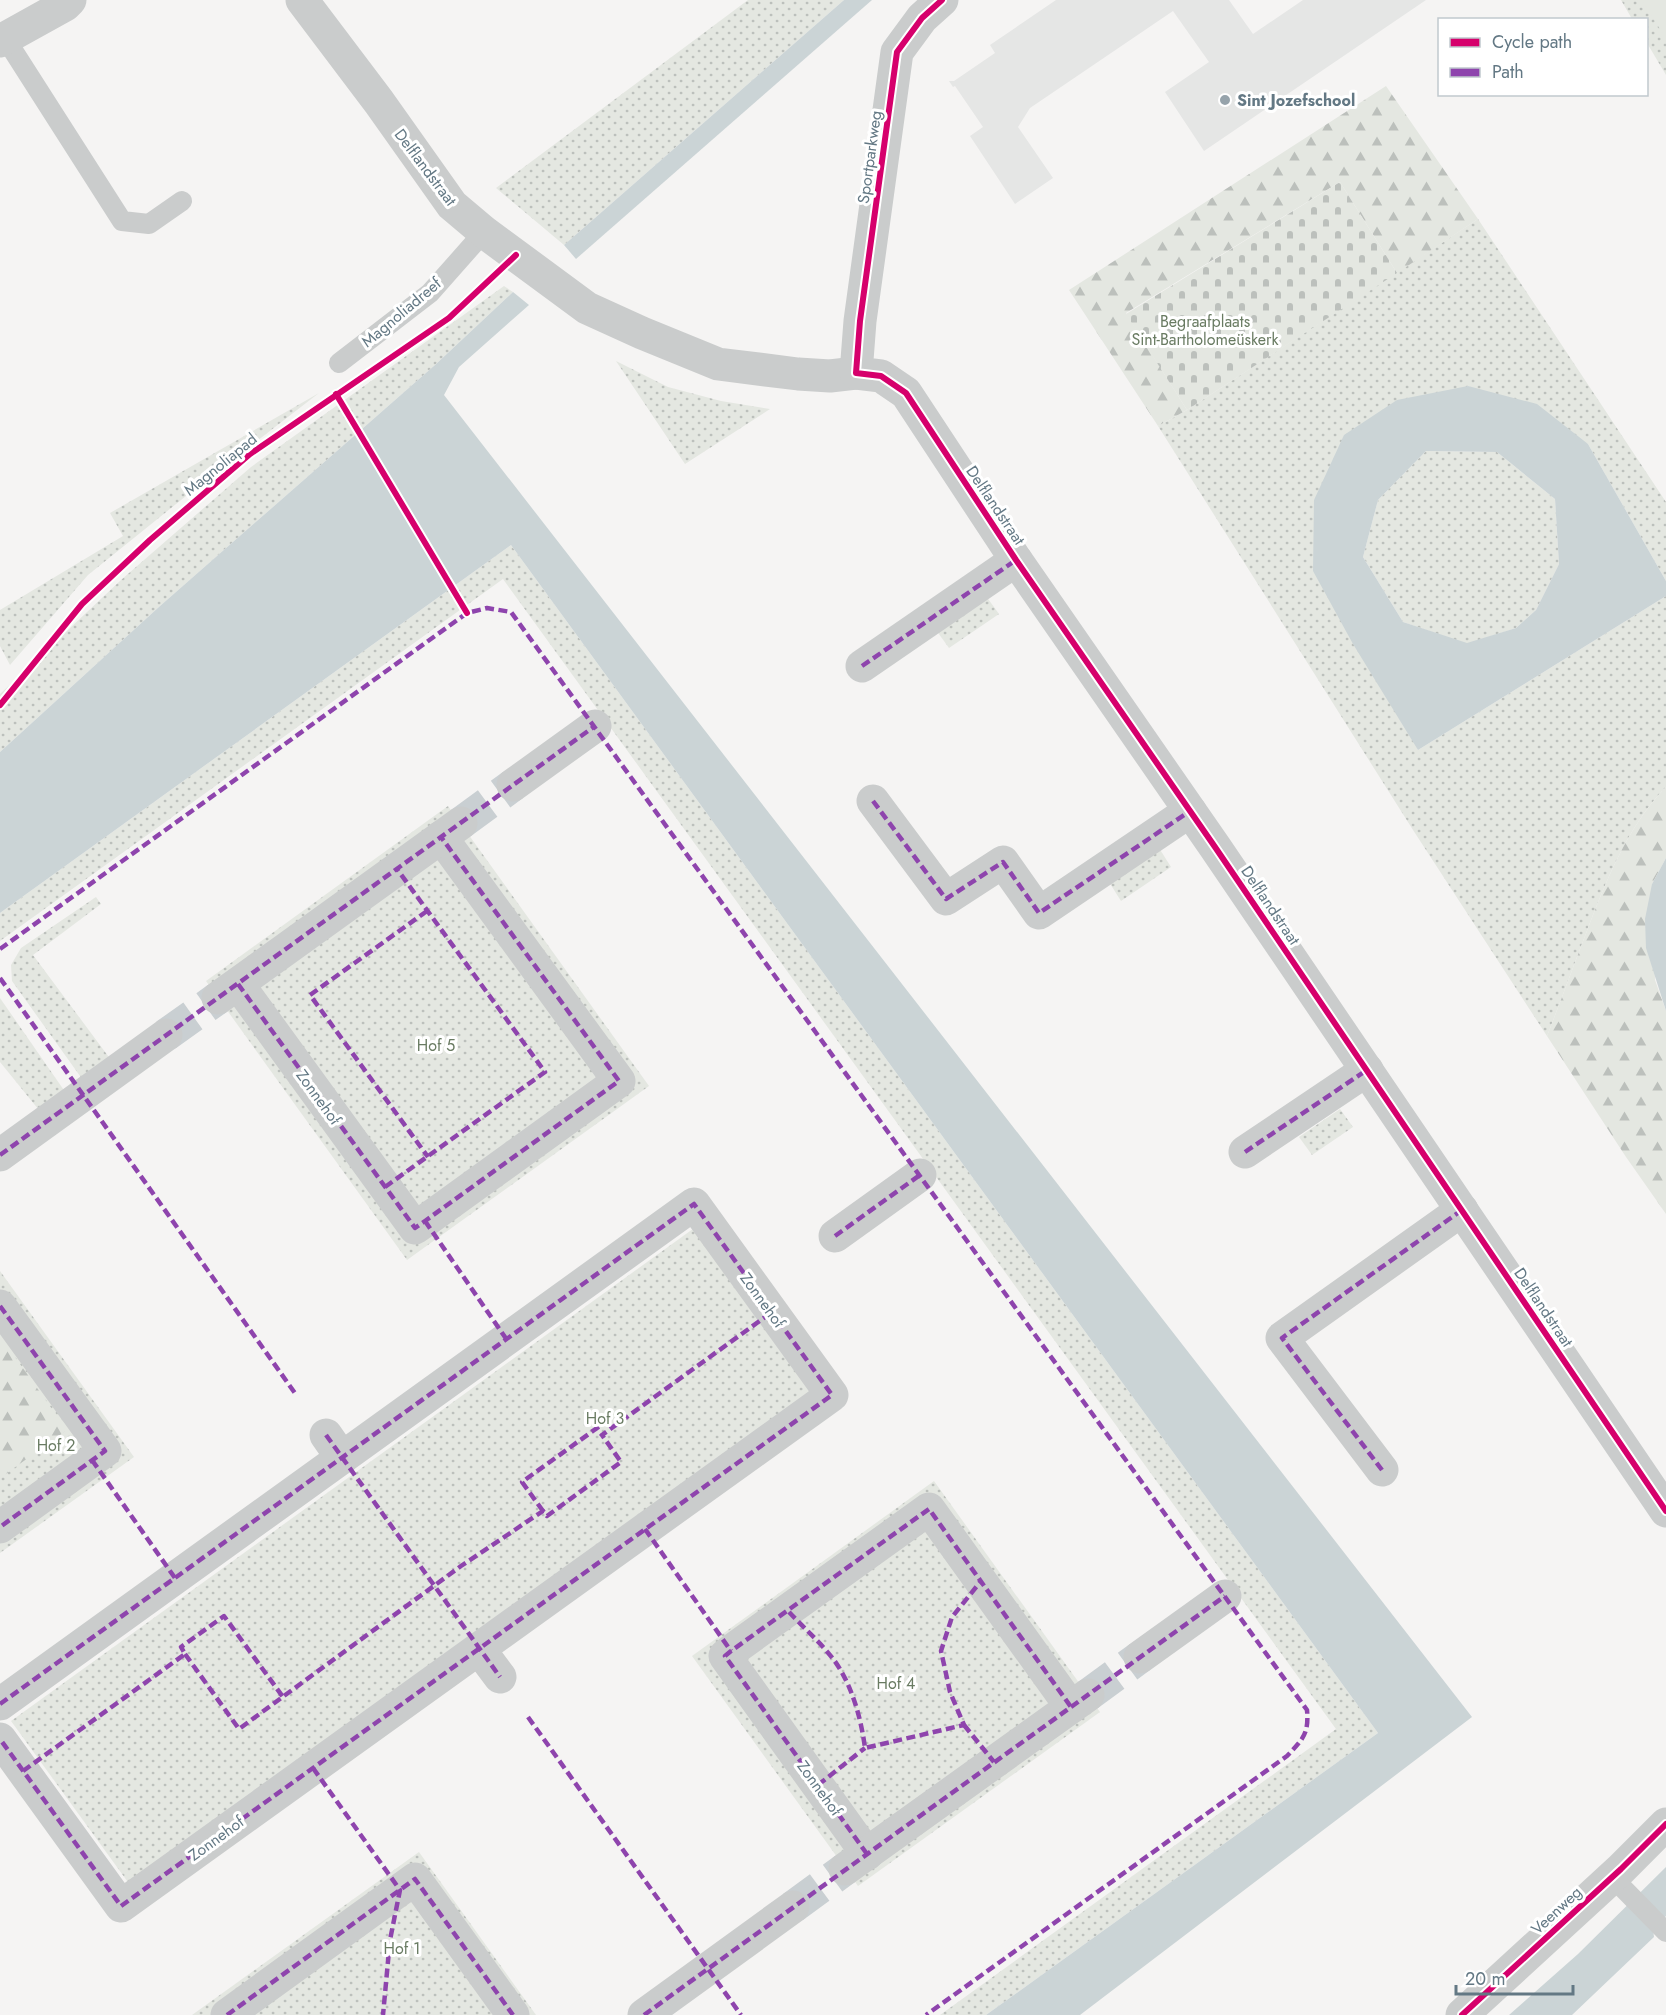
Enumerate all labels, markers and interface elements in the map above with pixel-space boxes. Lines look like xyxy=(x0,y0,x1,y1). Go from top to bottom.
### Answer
legend xyxy=(1438,18,1648,96)
text: Cycle path xyxy=(1492,29,1572,55)
text: Path xyxy=(1492,59,1524,85)
place label: Sint Jozefschool xyxy=(1237,89,1355,112)
marker: Sint Jozefschool xyxy=(1218,93,1232,107)
street label: Sportparkweg xyxy=(852,109,887,205)
street label: Delflandstraat xyxy=(389,124,462,211)
street label: Magnoliadreef xyxy=(356,272,447,353)
park label: Begraafplaats Sint-Bartholomeüskerk xyxy=(1131,310,1280,351)
street label: Magnoliapad xyxy=(179,428,262,501)
street label: Delflandstraat xyxy=(961,461,1031,550)
street label: Delflandstraat xyxy=(1236,861,1306,950)
park label: Hof 5 xyxy=(417,1034,455,1057)
street label: Zonnehof xyxy=(291,1065,347,1130)
street label: Delflandstraat xyxy=(1509,1263,1579,1352)
street label: Zonnehof xyxy=(735,1268,791,1333)
park label: Hof 3 xyxy=(586,1407,624,1430)
park label: Hof 2 xyxy=(37,1434,75,1457)
park label: Hof 4 xyxy=(877,1672,915,1695)
street label: Zonnehof xyxy=(792,1756,848,1821)
street label: Zonnehof xyxy=(184,1810,249,1866)
street label: Veenweg xyxy=(1526,1881,1587,1940)
park label: Hof 1 xyxy=(384,1937,420,1960)
scale bar xyxy=(1456,1958,1573,1996)
text: 20 m xyxy=(1465,1966,1505,1992)

